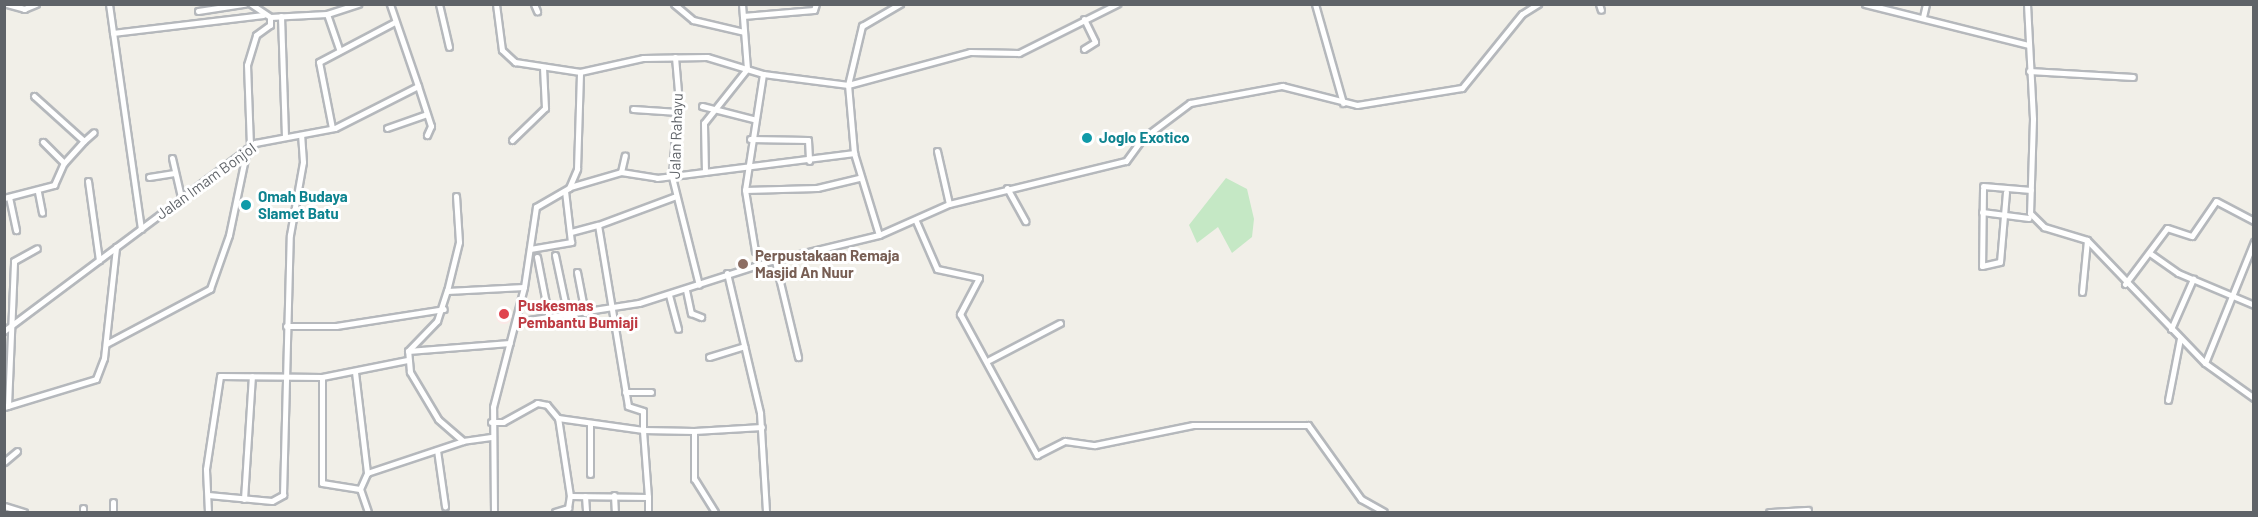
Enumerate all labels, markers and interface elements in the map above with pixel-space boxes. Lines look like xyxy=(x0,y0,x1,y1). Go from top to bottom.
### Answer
street label: Jalan Rahayu xyxy=(666,93,686,179)
place label: Joglo Exotico xyxy=(1099,129,1190,147)
marker: Joglo Exotico xyxy=(1080,131,1094,145)
street label: Jalan Imam Bonjol xyxy=(153,139,259,223)
place label: Omah Budaya Slamet Batu xyxy=(258,187,348,222)
marker: Omah Budaya Slamet Batu xyxy=(239,198,253,212)
place label: Perpustakaan Remaja Masjid An Nuur xyxy=(755,246,899,281)
marker: Perpustakaan Remaja Masjid An Nuur xyxy=(736,257,750,271)
place label: Puskesmas Pembantu Bumiaji xyxy=(518,296,638,331)
marker: Puskesmas Pembantu Bumiaji xyxy=(495,305,513,323)

